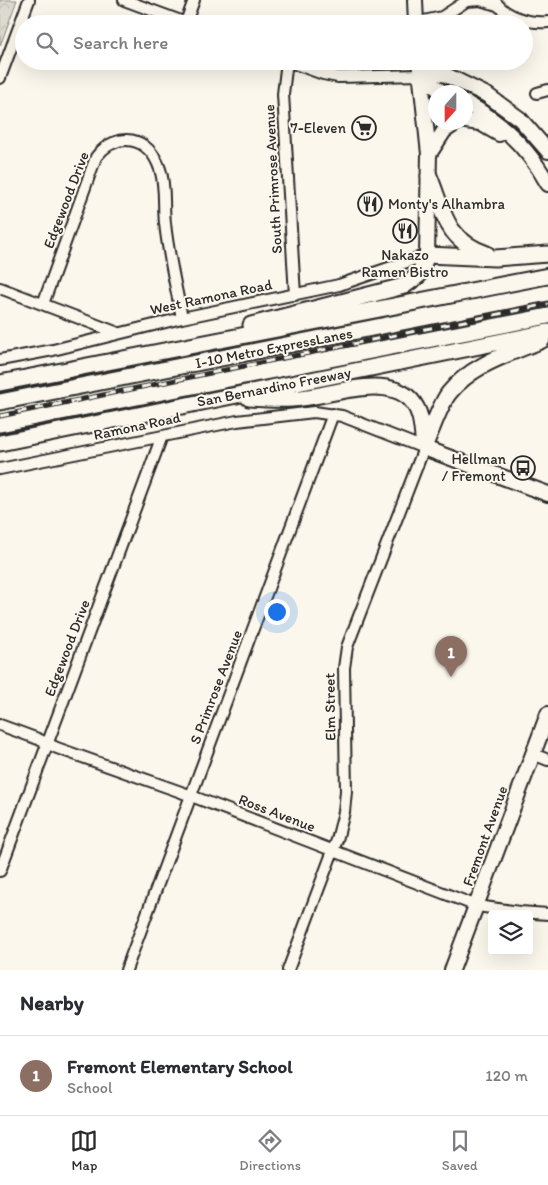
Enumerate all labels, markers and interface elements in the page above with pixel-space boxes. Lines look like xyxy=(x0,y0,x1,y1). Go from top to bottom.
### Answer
search box xyxy=(15,15,533,70)
icon: search xyxy=(33,29,61,57)
text: Search here xyxy=(73,31,168,54)
north arrow xyxy=(428,85,473,130)
street label: South Primrose Avenue xyxy=(260,104,286,254)
supermarket icon: 7-Eleven xyxy=(351,115,377,141)
place label: 7-Eleven xyxy=(290,119,346,137)
street label: Edgewood Drive xyxy=(39,149,93,251)
restaurant icon: Monty's Alhambra xyxy=(357,191,383,217)
place label: Monty's Alhambra xyxy=(388,195,506,213)
restaurant icon: Nakazo Ramen Bistro xyxy=(392,218,418,244)
place label: Nakazo Ramen Bistro xyxy=(361,246,449,281)
street label: West Ramona Road xyxy=(148,275,274,319)
street label: I-10 Metro ExpressLanes xyxy=(194,324,354,372)
street label: San Bernardino Freeway xyxy=(195,363,353,411)
street label: Ramona Road xyxy=(92,408,182,444)
place label: Hellman / Fremont xyxy=(442,450,507,485)
bus stop icon: Hellman / Fremont xyxy=(510,455,536,481)
street label: Edgewood Drive xyxy=(40,597,94,699)
your location xyxy=(264,599,290,625)
street label: S Primrose Avenue xyxy=(186,627,246,747)
pin: 1 xyxy=(435,636,467,677)
street label: Elm Street xyxy=(320,673,340,741)
street label: Fremont Avenue xyxy=(458,783,512,889)
street label: Ross Avenue xyxy=(236,790,318,836)
map controls xyxy=(488,910,533,955)
button: layers xyxy=(488,910,533,955)
text: Nearby xyxy=(20,990,84,1015)
text: Fremont Elementary School xyxy=(67,1055,293,1078)
text: 1 xyxy=(32,1066,40,1085)
text: 120 m xyxy=(485,1066,528,1085)
text: School xyxy=(67,1078,113,1097)
tab: Map xyxy=(70,1127,98,1174)
tab: Directions xyxy=(239,1127,301,1174)
tab: Saved xyxy=(442,1127,478,1174)

